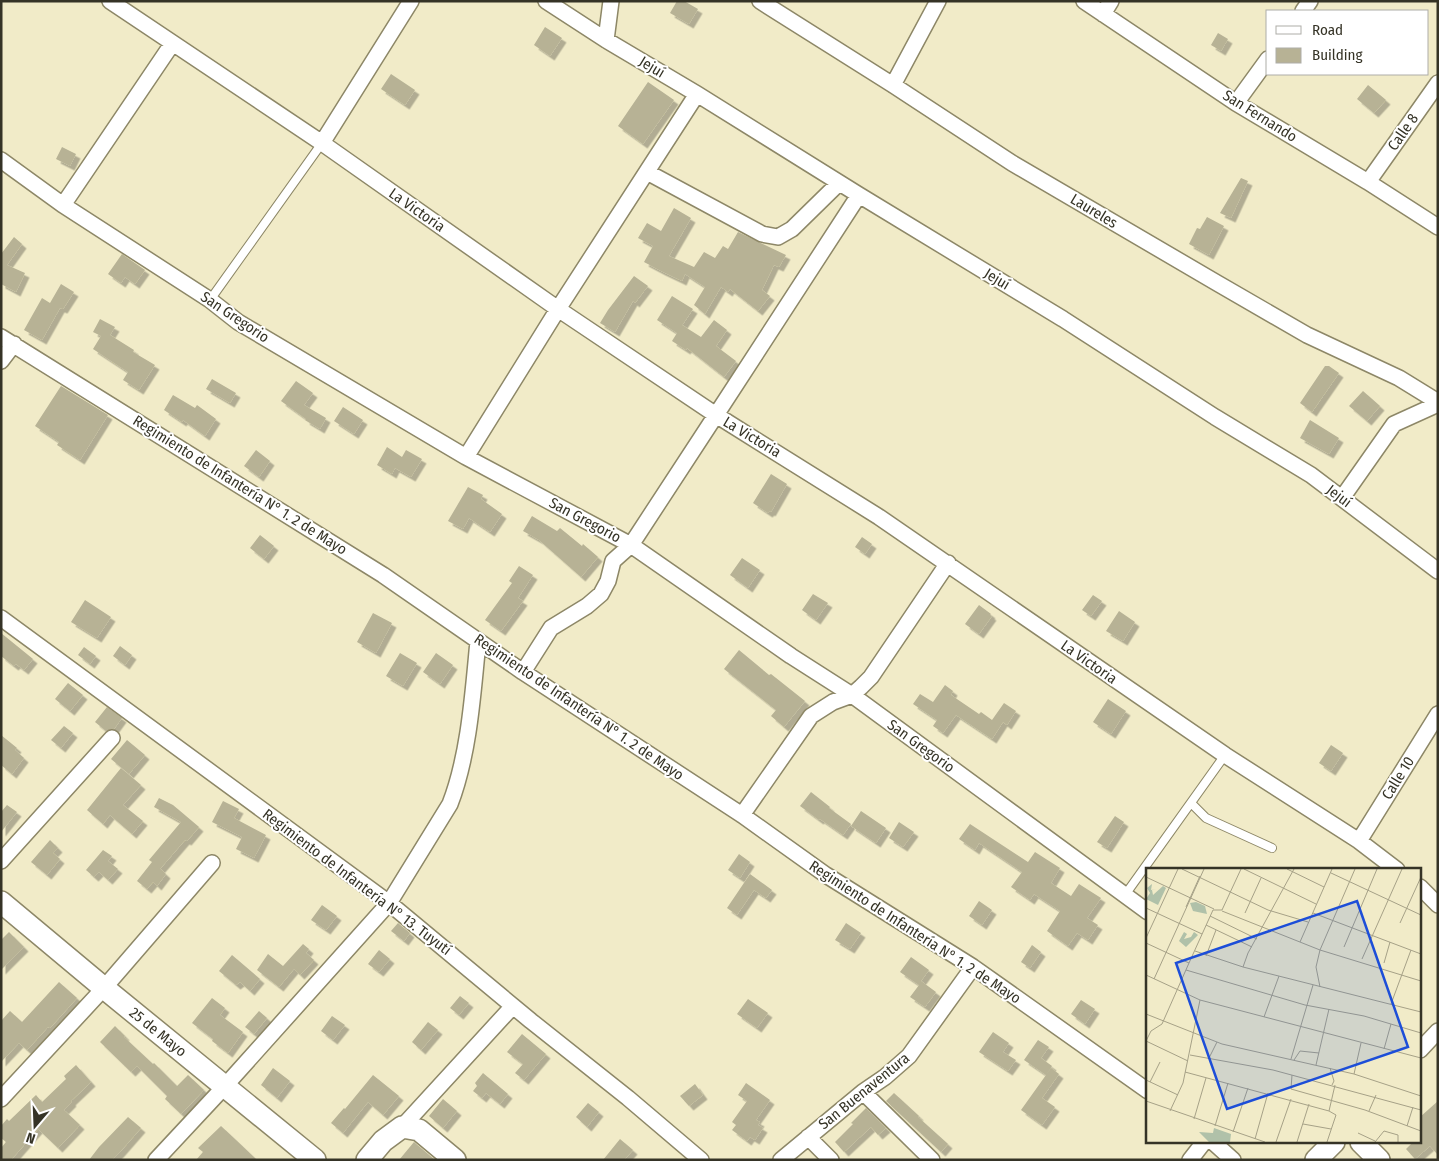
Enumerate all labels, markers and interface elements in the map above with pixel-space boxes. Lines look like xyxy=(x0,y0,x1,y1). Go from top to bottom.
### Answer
legend xyxy=(1266,10,1429,75)
text: Road xyxy=(1312,21,1343,39)
text: Building xyxy=(1312,46,1363,64)
street label: Jejuí xyxy=(636,52,668,82)
street label: San Fernando xyxy=(1220,86,1300,146)
street label: Calle 8 xyxy=(1384,110,1422,154)
street label: La Victoria xyxy=(386,184,448,236)
street label: Laureles xyxy=(1067,190,1121,232)
street label: Jejuí xyxy=(981,264,1013,294)
street label: San Gregorio xyxy=(197,288,273,347)
street label: Regimiento de Infantería N° 1. 2 de Mayo xyxy=(130,411,350,559)
street label: La Victoria xyxy=(720,413,784,461)
street label: Jejuí xyxy=(1323,481,1355,511)
street label: San Gregorio xyxy=(546,494,624,546)
street label: Regimiento de Infantería N° 1. 2 de Mayo xyxy=(471,630,687,784)
street label: La Victoria xyxy=(1058,636,1120,688)
street label: San Gregorio xyxy=(884,716,958,776)
street label: Calle 10 xyxy=(1378,753,1418,803)
street label: Regimiento de Infantería N° 13. Tuyutí xyxy=(259,805,455,959)
street label: Regimiento de Infantería N° 1. 2 de Mayo xyxy=(806,857,1024,1007)
inset map xyxy=(1146,868,1422,1144)
street label: 25 de Mayo xyxy=(126,1004,190,1061)
street label: San Buenaventura xyxy=(815,1049,913,1133)
north arrow xyxy=(10,1101,60,1151)
text: N xyxy=(24,1128,38,1147)

